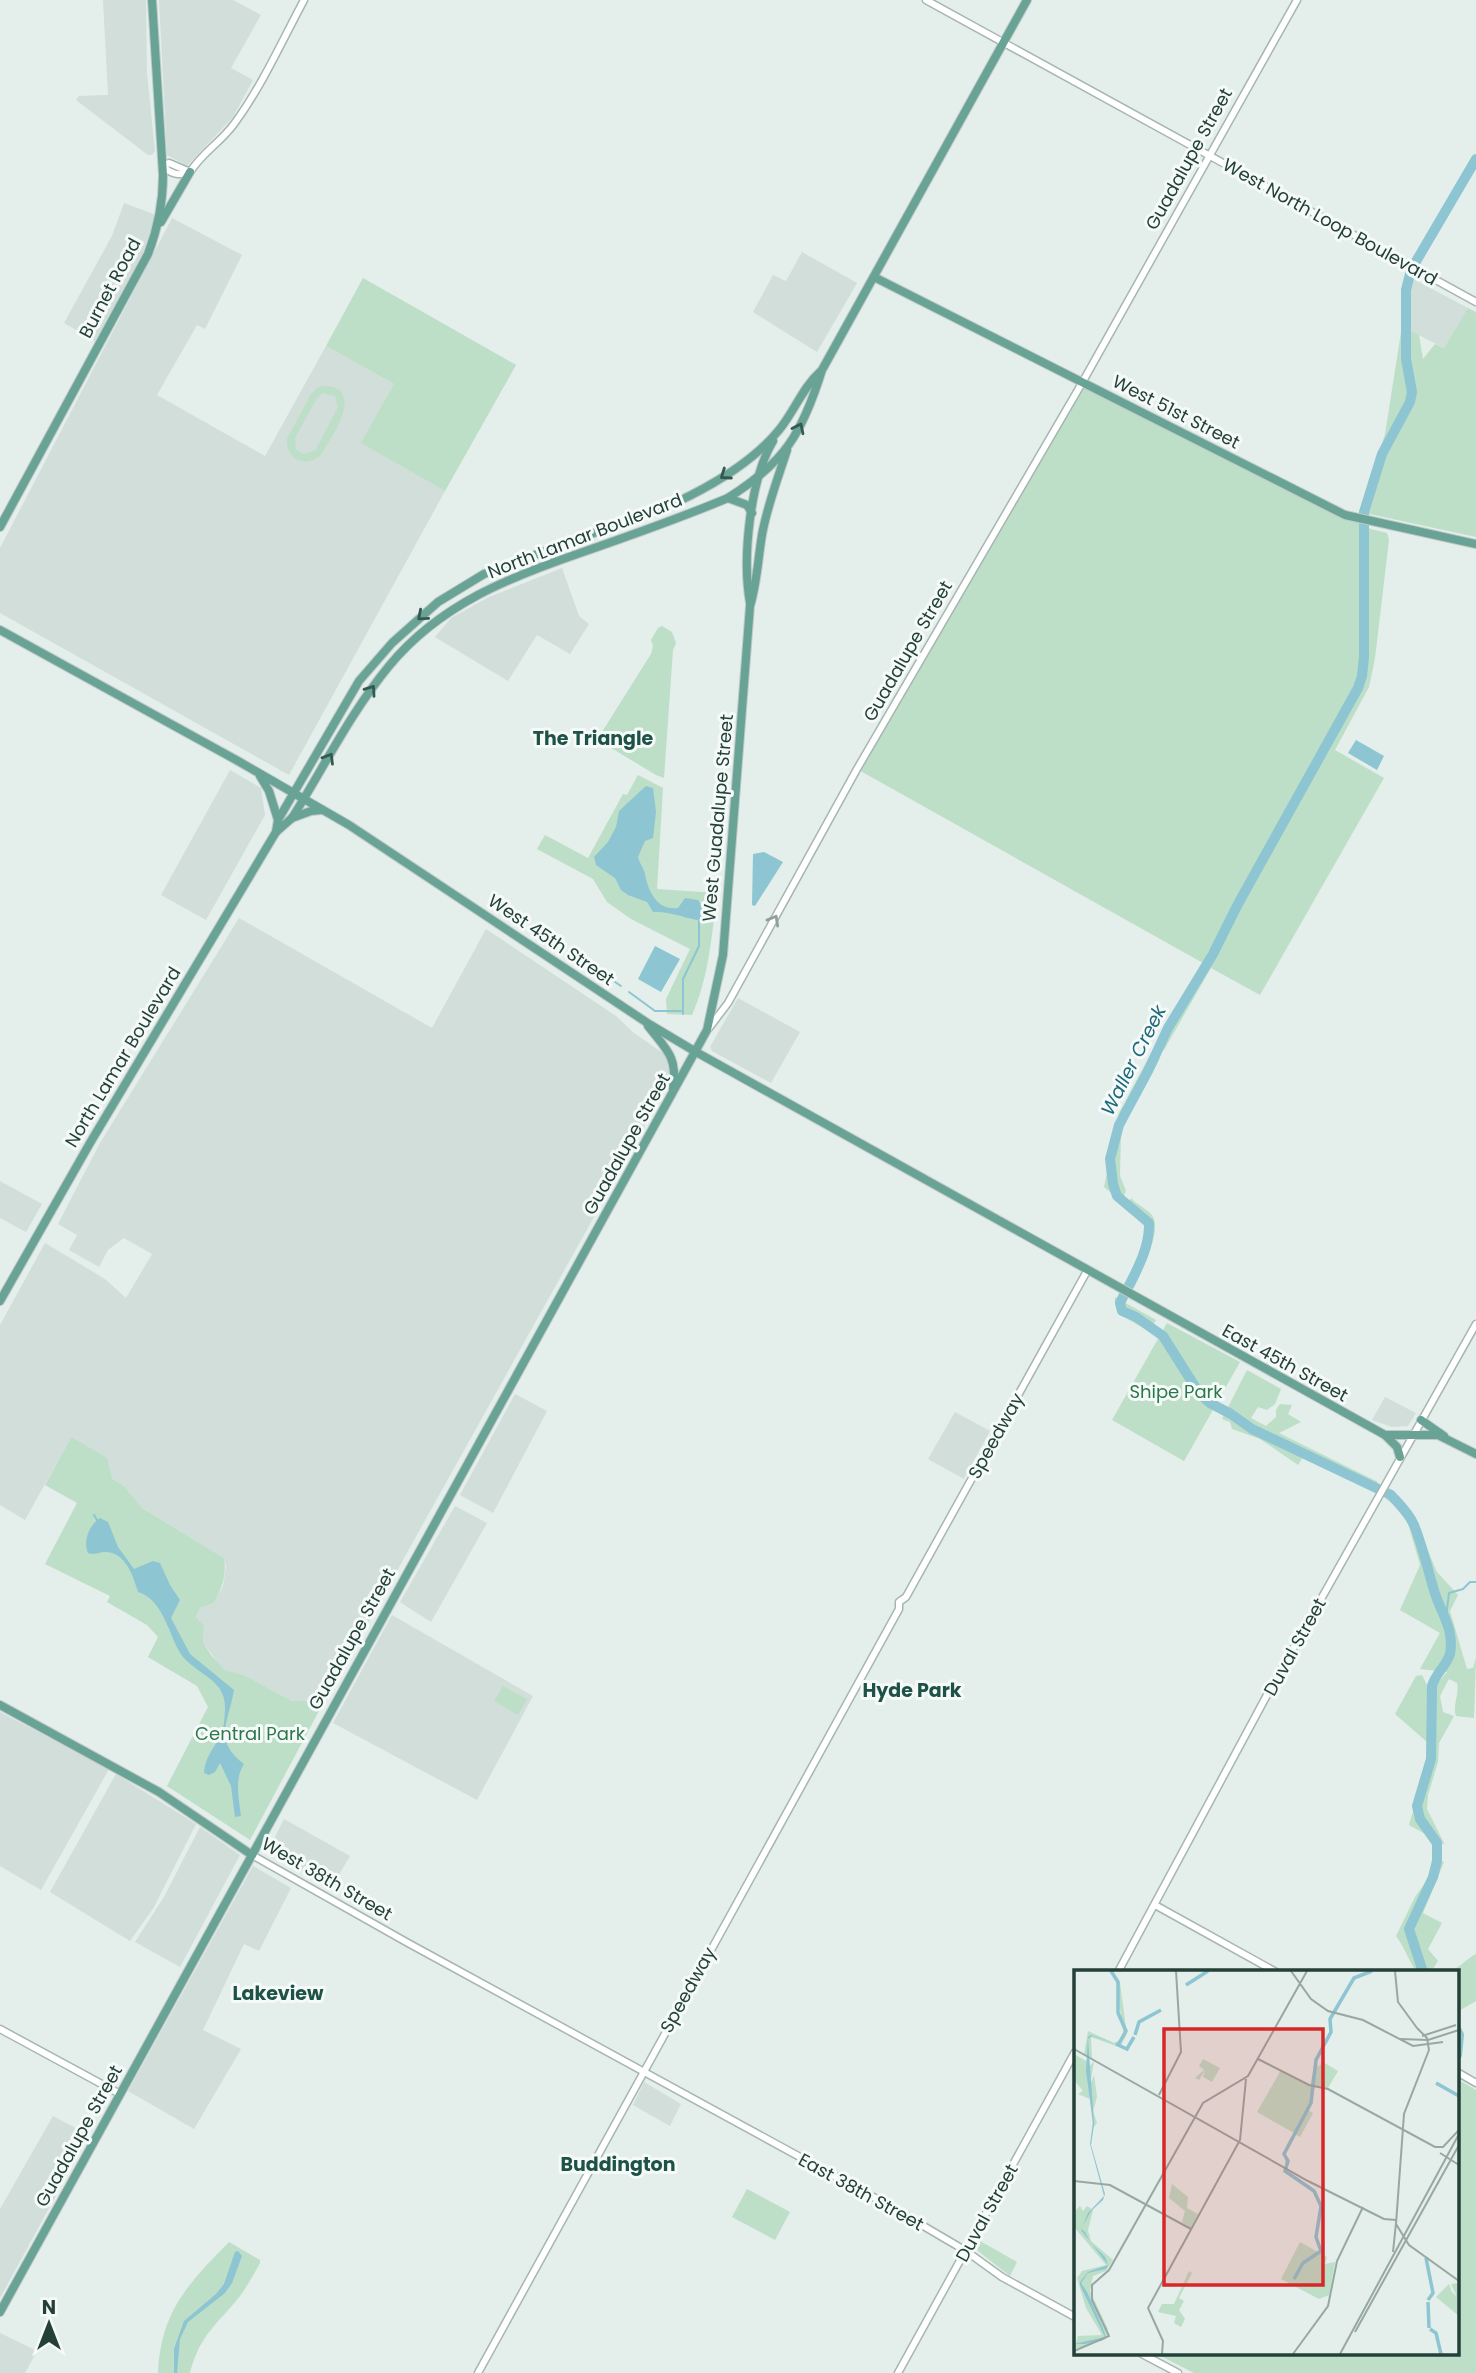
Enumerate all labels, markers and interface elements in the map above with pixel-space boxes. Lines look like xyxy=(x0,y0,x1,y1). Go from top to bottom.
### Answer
street label: Guadalupe Street xyxy=(1139,83,1238,234)
street label: West North Loop Boulevard xyxy=(1218,152,1442,291)
street label: Burnet Road xyxy=(73,233,146,342)
street label: West 51st Street xyxy=(1108,369,1244,454)
one-way arrow xyxy=(790,423,804,435)
one-way arrow xyxy=(720,467,733,479)
street label: North Lamar Boulevard xyxy=(484,487,686,584)
street label: Guadalupe Street xyxy=(857,576,958,726)
one-way arrow xyxy=(417,608,430,620)
one-way arrow xyxy=(363,685,375,698)
street label: West Guadalupe Street xyxy=(696,713,739,923)
district label: The Triangle xyxy=(533,725,654,752)
one-way arrow xyxy=(321,752,334,765)
street label: West 45th Street xyxy=(483,888,619,991)
one-way arrow xyxy=(765,915,779,927)
street label: North Lamar Boulevard xyxy=(59,962,187,1152)
water label: Waller Creek xyxy=(1094,999,1173,1120)
street label: Guadalupe Street xyxy=(577,1068,676,1219)
street label: East 45th Street xyxy=(1218,1318,1353,1408)
park label: Shipe Park xyxy=(1129,1379,1223,1404)
street label: Speedway xyxy=(962,1388,1029,1483)
street label: Guadalupe Street xyxy=(302,1563,401,1714)
street label: Duval Street xyxy=(1257,1593,1332,1700)
district label: Hyde Park xyxy=(862,1677,962,1704)
park label: Central Park xyxy=(195,1721,306,1746)
street label: West 38th Street xyxy=(257,1831,397,1926)
street label: Speedway xyxy=(654,1942,721,2037)
inset map xyxy=(1074,1970,1458,2356)
district label: Lakeview xyxy=(232,1980,324,2007)
street label: Guadalupe Street xyxy=(29,2060,128,2211)
street label: East 38th Street xyxy=(794,2147,928,2236)
district label: Buddington xyxy=(560,2151,676,2178)
street label: Duval Street xyxy=(949,2159,1024,2266)
north arrow xyxy=(14,2289,84,2359)
text: N xyxy=(42,2294,56,2321)

